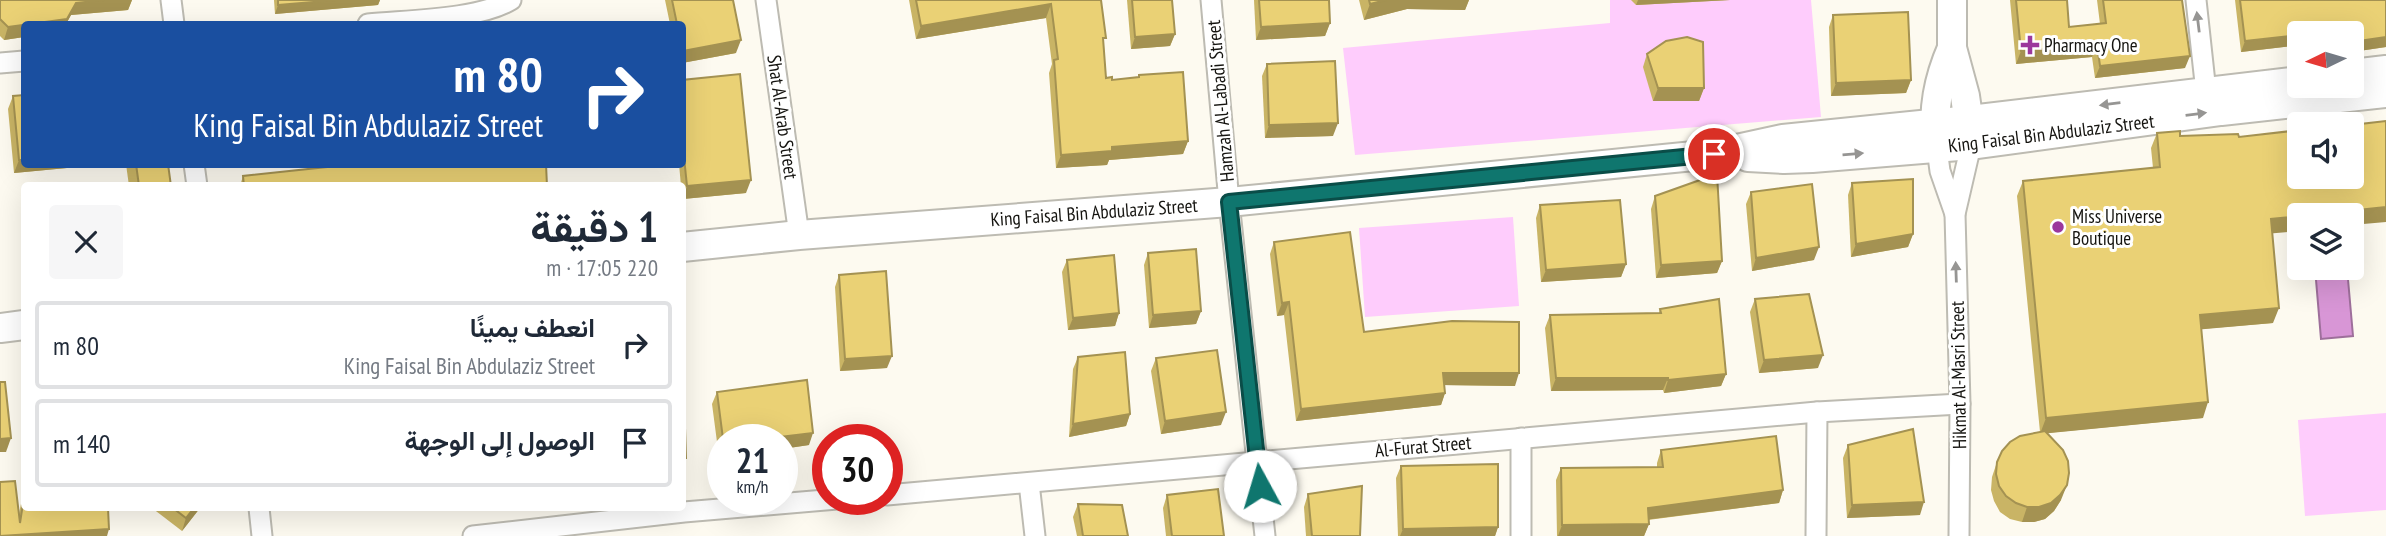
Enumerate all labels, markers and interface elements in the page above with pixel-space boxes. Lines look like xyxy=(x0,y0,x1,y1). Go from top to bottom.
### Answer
one-way arrow xyxy=(2193,10,2204,32)
street label: Hamzah Al-Labadi Street xyxy=(1201,18,1239,183)
north arrow xyxy=(2287,21,2364,98)
map controls xyxy=(2287,21,2364,280)
place label: Pharmacy One xyxy=(2044,33,2138,57)
marker: Pharmacy One xyxy=(2022,37,2038,53)
text: 80 m xyxy=(454,42,543,106)
icon: right xyxy=(567,49,658,140)
street label: Shat Al-Arab Street xyxy=(762,53,804,181)
one-way arrow xyxy=(2099,99,2121,110)
text: King Faisal Bin Abdulaziz Street xyxy=(194,104,543,146)
street label: King Faisal Bin Abdulaziz Street xyxy=(1947,108,2156,158)
one-way arrow xyxy=(2185,108,2207,119)
button: sound xyxy=(2287,112,2364,189)
pin xyxy=(1684,124,1744,184)
icon: arrive xyxy=(1695,135,1733,173)
one-way arrow xyxy=(1842,148,1864,159)
street label: King Faisal Bin Abdulaziz Street xyxy=(990,193,1199,231)
text: 1 دقيقة xyxy=(530,199,658,254)
button: layers xyxy=(2287,203,2364,280)
place label: Miss Universe Boutique xyxy=(2072,204,2162,250)
button: close xyxy=(49,205,123,279)
marker: Miss Universe Boutique xyxy=(2050,219,2066,235)
text: 220 m · 17:05 xyxy=(546,253,658,282)
one-way arrow xyxy=(1950,261,1962,283)
street label: Hikmat Al-Masri Street xyxy=(1945,300,1971,449)
text: انعطف يمينًا xyxy=(470,311,595,344)
icon: right xyxy=(616,326,654,364)
text: 80 m xyxy=(53,329,99,362)
text: King Faisal Bin Abdulaziz Street xyxy=(344,351,595,380)
text: الوصول إلى الوجهة xyxy=(405,424,595,457)
icon: arrive xyxy=(616,424,654,462)
speed limit sign: 30 xyxy=(812,424,903,515)
text: 140 m xyxy=(53,427,111,460)
street label: Al-Furat Street xyxy=(1374,430,1473,462)
text: 21 xyxy=(736,437,769,483)
position arrow xyxy=(1223,449,1297,523)
text: km/h xyxy=(737,475,768,498)

